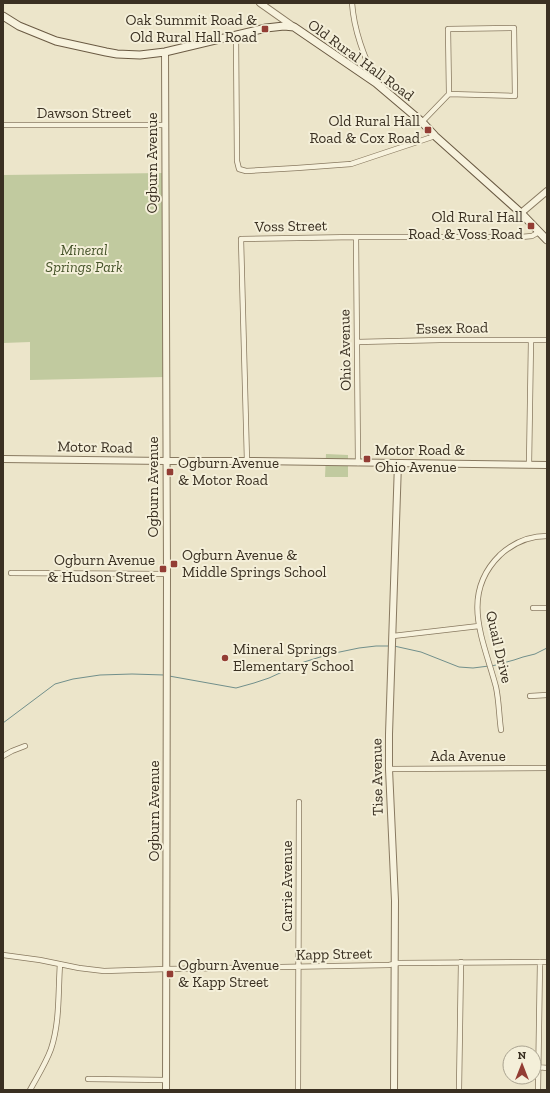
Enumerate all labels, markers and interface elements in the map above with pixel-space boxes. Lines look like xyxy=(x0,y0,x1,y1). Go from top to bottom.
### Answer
place label: Oak Summit Road & Old Rural Hall Road xyxy=(126,11,258,46)
street label: Old Rural Hall Road xyxy=(304,15,418,105)
marker: Oak Summit Road & Old Rural Hall Road xyxy=(260,24,270,34)
street label: Dawson Street xyxy=(37,104,132,122)
place label: Old Rural Hall Road & Cox Road xyxy=(310,112,421,147)
street label: Ogburn Avenue xyxy=(143,113,161,213)
marker: Old Rural Hall Road & Cox Road xyxy=(423,125,433,135)
place label: Old Rural Hall Road & Voss Road xyxy=(408,208,524,243)
street label: Voss Street xyxy=(254,216,328,236)
marker: Old Rural Hall Road & Voss Road xyxy=(526,221,536,231)
park label: Mineral Springs Park xyxy=(45,241,123,276)
street label: Ohio Avenue xyxy=(335,309,355,391)
street label: Essex Road xyxy=(416,318,489,338)
street label: Motor Road xyxy=(57,437,134,457)
street label: Ogburn Avenue xyxy=(144,437,162,537)
place label: Motor Road & Ohio Avenue xyxy=(375,441,465,476)
place label: Ogburn Avenue & Motor Road xyxy=(178,454,279,489)
marker: Motor Road & Ohio Avenue xyxy=(362,454,372,464)
marker: Ogburn Avenue & Motor Road xyxy=(165,467,175,477)
place label: Ogburn Avenue & Middle Springs School xyxy=(182,546,327,581)
place label: Ogburn Avenue & Hudson Street xyxy=(47,551,155,586)
marker: Ogburn Avenue & Middle Springs School xyxy=(169,559,179,569)
marker: Ogburn Avenue & Hudson Street xyxy=(158,564,168,574)
street label: Quail Drive xyxy=(482,609,516,685)
place label: Mineral Springs Elementary School xyxy=(233,640,354,675)
marker: Mineral Springs Elementary School xyxy=(220,653,230,663)
street label: Tise Avenue xyxy=(367,738,387,816)
street label: Ada Avenue xyxy=(430,747,506,765)
street label: Ogburn Avenue xyxy=(145,761,163,861)
street label: Carrie Avenue xyxy=(278,840,296,932)
street label: Kapp Street xyxy=(296,944,373,964)
place label: Ogburn Avenue & Kapp Street xyxy=(178,956,279,991)
marker: Ogburn Avenue & Kapp Street xyxy=(165,969,175,979)
north arrow xyxy=(502,1045,542,1085)
text: N xyxy=(518,1049,527,1062)

